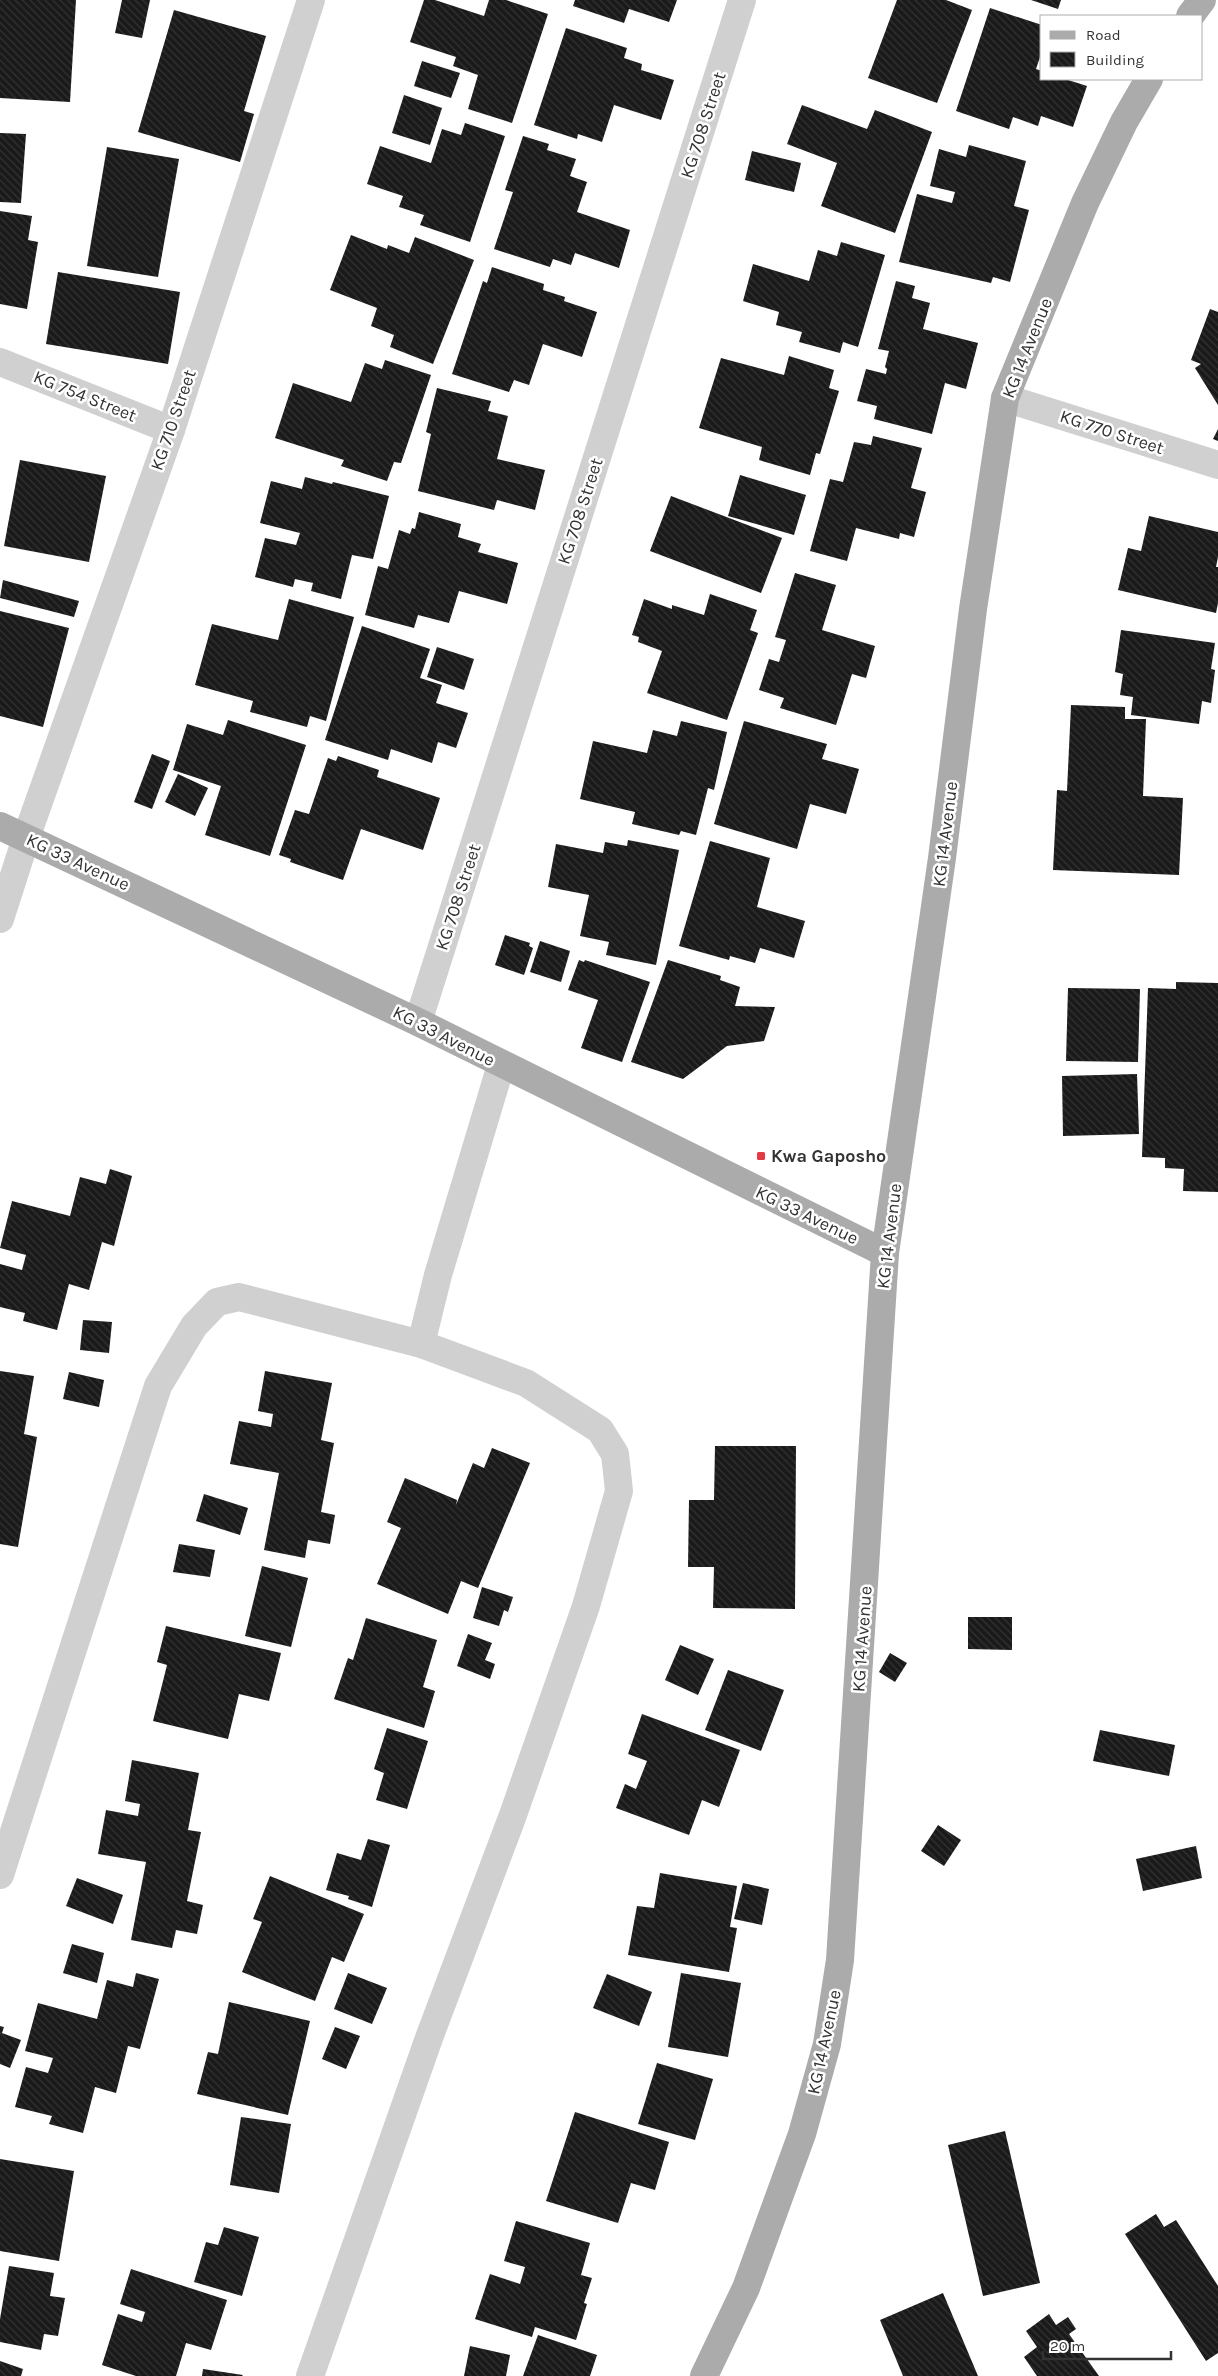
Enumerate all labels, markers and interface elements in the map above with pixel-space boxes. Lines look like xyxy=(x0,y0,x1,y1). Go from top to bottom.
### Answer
legend xyxy=(1040,15,1203,80)
text: Road xyxy=(1086,26,1121,44)
text: Building xyxy=(1086,51,1144,69)
street label: KG 708 Street xyxy=(675,69,731,181)
street label: KG 14 Avenue xyxy=(997,295,1057,401)
street label: KG 754 Street xyxy=(30,365,140,427)
street label: KG 710 Street xyxy=(145,366,201,473)
street label: KG 770 Street xyxy=(1057,405,1167,459)
street label: KG 708 Street xyxy=(552,455,608,567)
street label: KG 14 Avenue xyxy=(928,780,962,888)
street label: KG 33 Avenue xyxy=(23,828,133,896)
street label: KG 708 Street xyxy=(430,841,486,953)
street label: KG 33 Avenue xyxy=(389,1001,499,1071)
place label: Kwa Gaposho xyxy=(771,1145,886,1167)
marker: Kwa Gaposho xyxy=(755,1150,767,1162)
street label: KG 33 Avenue xyxy=(752,1181,862,1249)
street label: KG 14 Avenue xyxy=(872,1182,906,1290)
street label: KG 14 Avenue xyxy=(847,1585,877,1693)
street label: KG 14 Avenue xyxy=(802,1988,846,2096)
scale bar xyxy=(1043,2328,1170,2360)
text: 20 m xyxy=(1050,2337,1085,2355)

